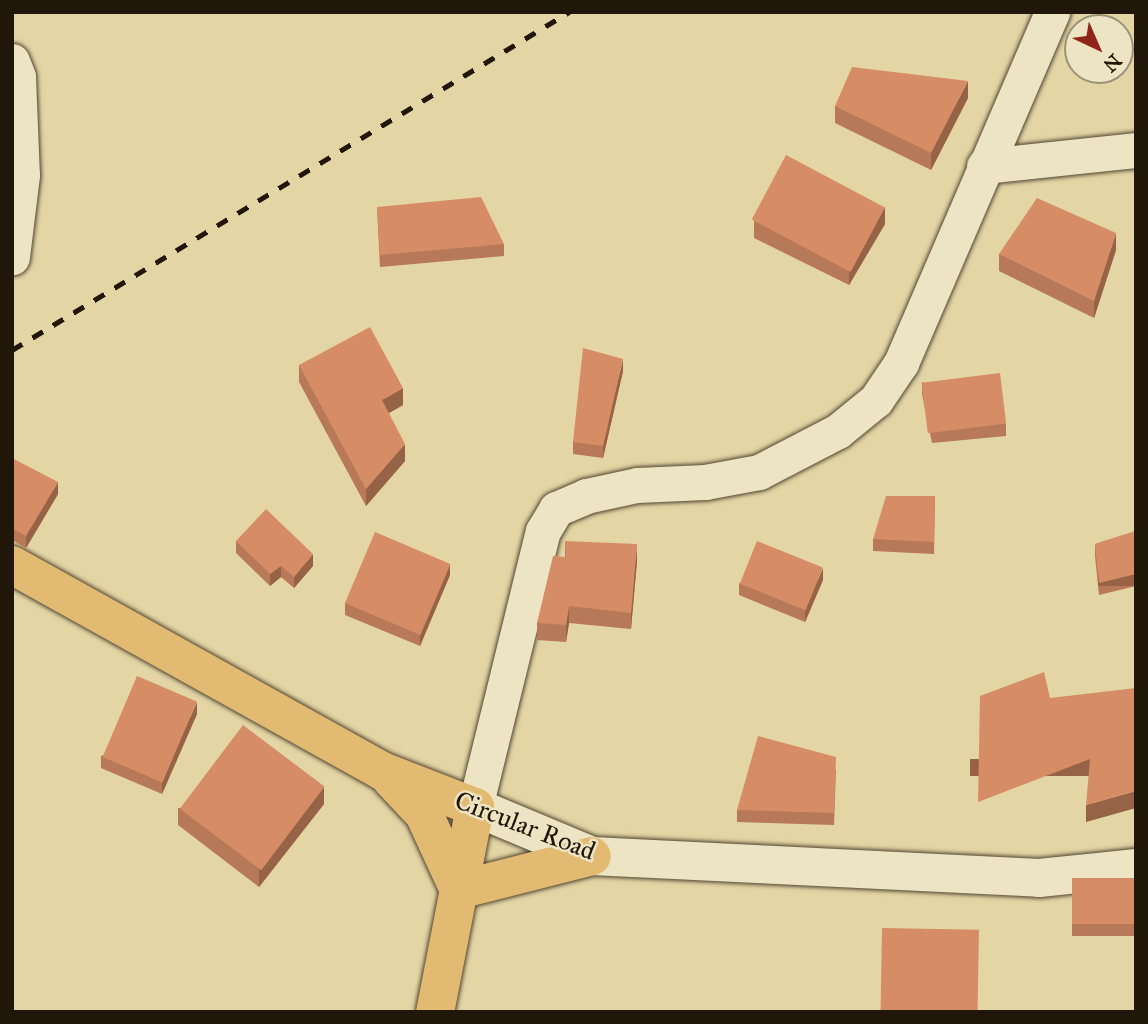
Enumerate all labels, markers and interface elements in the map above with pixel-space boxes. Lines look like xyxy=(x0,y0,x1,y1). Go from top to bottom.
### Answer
north arrow xyxy=(1064,14,1134,84)
text: N xyxy=(1099,49,1126,77)
street label: Circular Road xyxy=(450,785,600,867)

